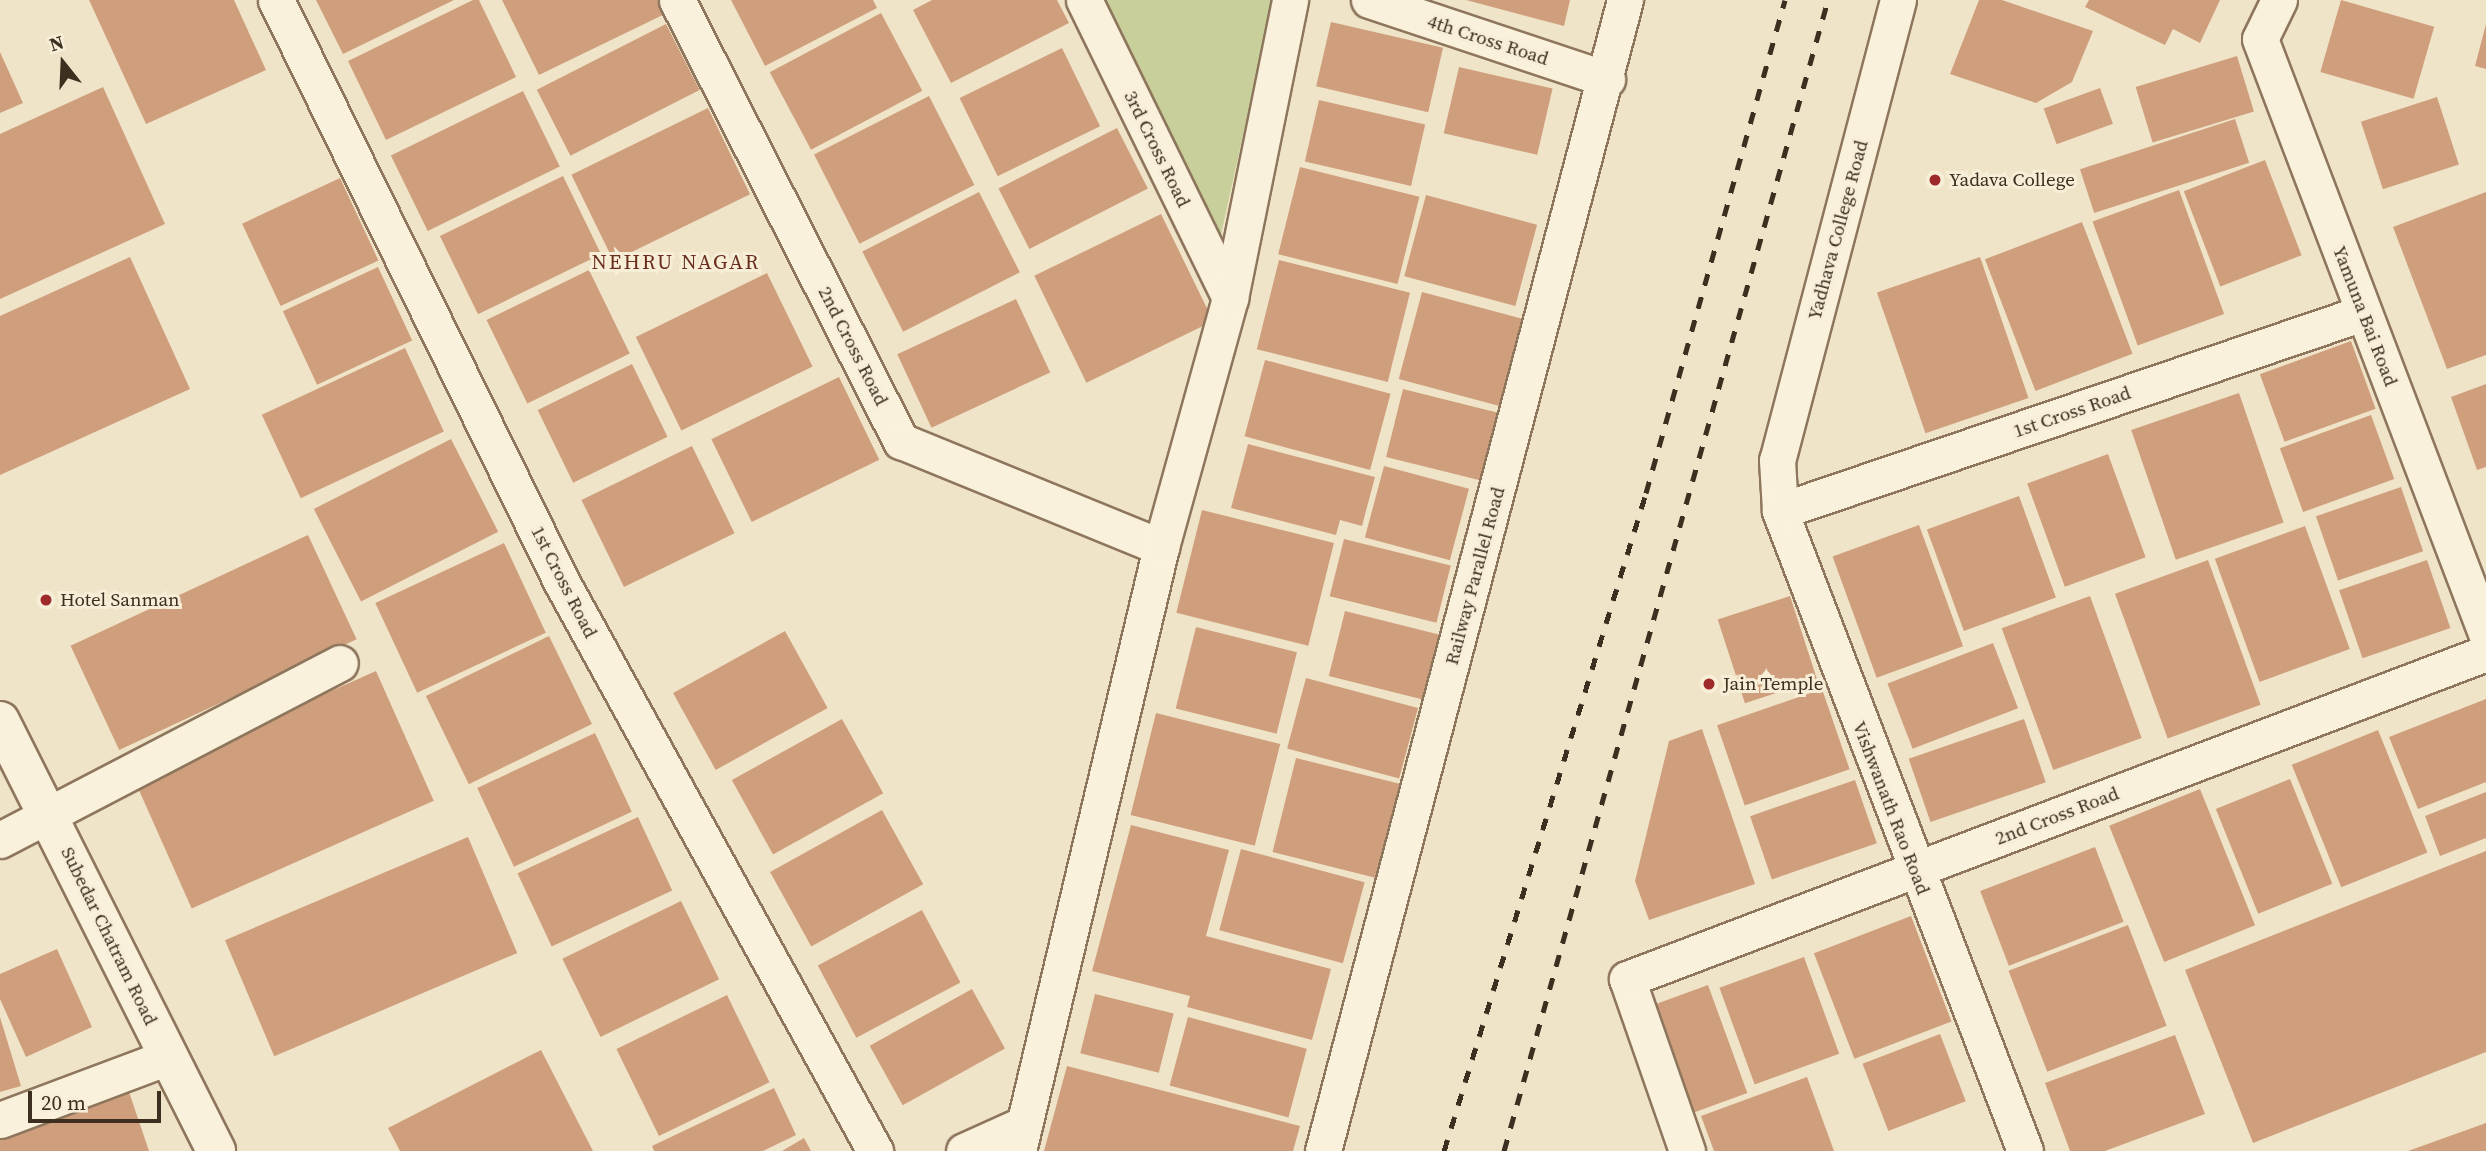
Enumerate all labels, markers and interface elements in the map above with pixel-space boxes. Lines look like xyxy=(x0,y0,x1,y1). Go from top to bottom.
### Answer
street label: 4th Cross Road xyxy=(1425,10,1551,70)
north arrow xyxy=(28,28,98,98)
text: N xyxy=(46,29,67,58)
street label: 3rd Cross Road xyxy=(1119,87,1195,211)
street label: Yadhava College Road xyxy=(1803,138,1873,322)
place label: Yadava College xyxy=(1949,169,2075,191)
marker: Yadava College xyxy=(1927,172,1943,188)
street label: Yamuna Bai Road xyxy=(2328,243,2402,389)
district label: NEHRU NAGAR xyxy=(593,249,759,275)
street label: 2nd Cross Road xyxy=(813,283,893,409)
street label: 1st Cross Road xyxy=(2010,381,2134,443)
street label: Railway Parallel Road xyxy=(1440,485,1510,667)
street label: 1st Cross Road xyxy=(526,522,602,642)
place label: Hotel Sanman xyxy=(60,589,180,611)
marker: Hotel Sanman xyxy=(38,592,54,608)
place label: Jain Temple xyxy=(1723,673,1824,695)
marker: Jain Temple xyxy=(1701,676,1717,692)
street label: Vishwanath Rao Road xyxy=(1847,718,1935,898)
street label: 2nd Cross Road xyxy=(1992,782,2122,850)
street label: Subedar Chatram Road xyxy=(56,843,162,1029)
scale bar xyxy=(32,1078,164,1122)
text: 20 m xyxy=(41,1088,86,1117)

